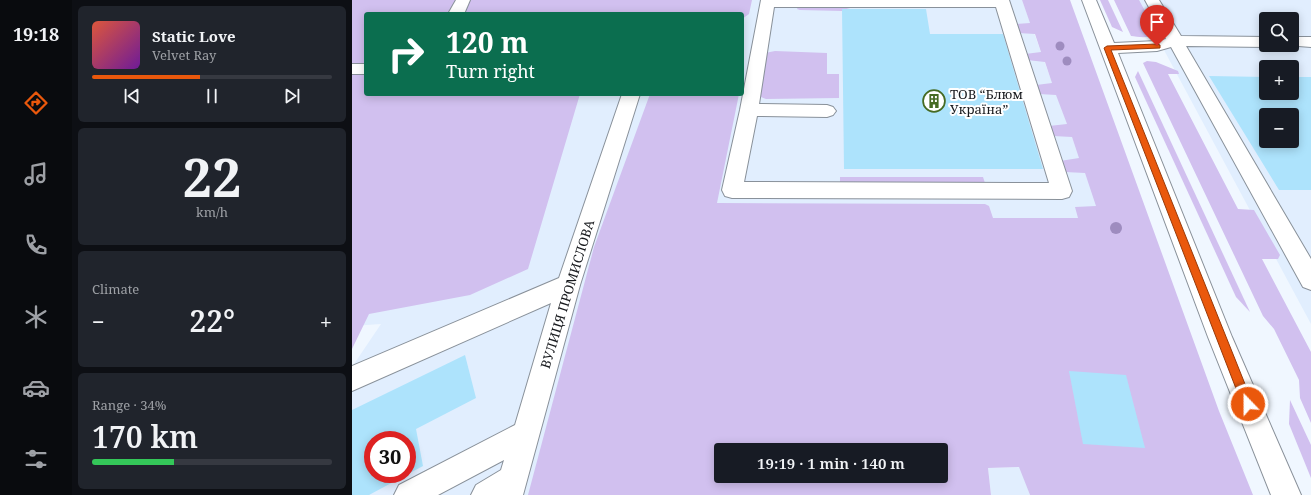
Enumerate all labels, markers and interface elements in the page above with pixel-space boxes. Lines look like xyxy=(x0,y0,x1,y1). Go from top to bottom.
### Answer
pin xyxy=(1140,5,1174,46)
icon: arrive xyxy=(1146,11,1168,33)
map controls xyxy=(1259,12,1299,148)
button: search xyxy=(1259,12,1299,52)
text: 19:18 xyxy=(13,22,59,46)
text: 120 m xyxy=(446,23,528,61)
text: Static Love xyxy=(152,26,236,46)
icon: right xyxy=(380,28,432,80)
text: Velvet Ray xyxy=(152,46,216,64)
text: Turn right xyxy=(446,59,535,83)
button: + xyxy=(1259,60,1299,100)
icon: previous xyxy=(121,85,143,107)
icon: pause xyxy=(201,85,223,107)
icon: next xyxy=(281,85,303,107)
place label: ТОВ “Блюм Україна” xyxy=(950,85,1023,118)
building icon: ТОВ “Блюм Україна” xyxy=(921,88,947,114)
icon: directions xyxy=(22,89,50,117)
button: − xyxy=(1259,108,1299,148)
text: 22 xyxy=(183,141,241,212)
icon: music xyxy=(22,160,50,188)
text: km/h xyxy=(196,203,228,221)
street label: ВУЛИЦЯ ПРОМИСЛОВА xyxy=(536,217,598,371)
icon: phone xyxy=(22,231,50,259)
text: Climate xyxy=(92,280,139,298)
text: 22° xyxy=(189,300,235,341)
icon: climate xyxy=(22,303,50,331)
text: − xyxy=(92,306,105,336)
text: + xyxy=(320,306,332,336)
icon: car xyxy=(22,374,50,402)
position arrow xyxy=(1227,383,1269,425)
text: Range · 34% xyxy=(92,396,166,414)
text: 170 km xyxy=(92,416,198,457)
speed limit sign: 30 xyxy=(364,431,416,483)
icon: filters xyxy=(22,445,50,473)
text: 19:19 · 1 min · 140 m xyxy=(757,453,905,473)

